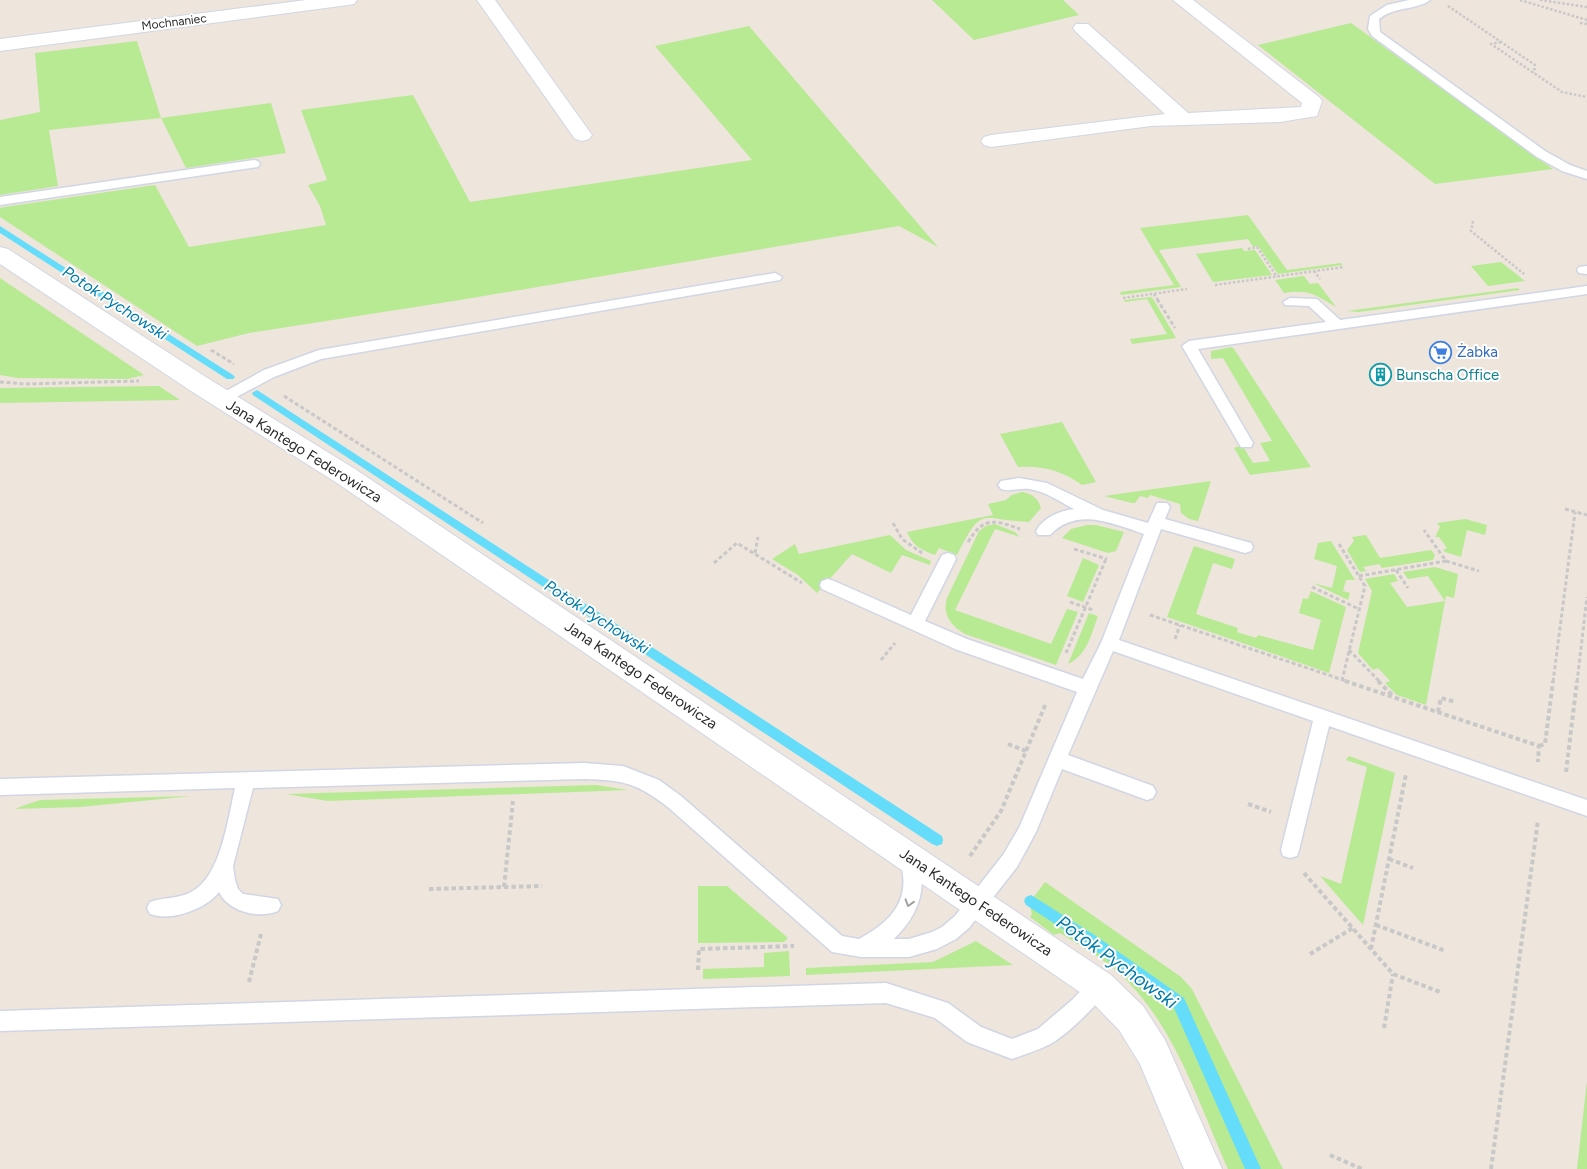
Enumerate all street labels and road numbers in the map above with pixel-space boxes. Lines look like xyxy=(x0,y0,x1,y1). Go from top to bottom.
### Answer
street label: Mochnaniec xyxy=(141,11,208,33)
street label: Jana Kantego Federowicza xyxy=(223,396,385,506)
street label: Jana Kantego Federowicza xyxy=(561,617,721,733)
street label: Jana Kantego Federowicza xyxy=(896,844,1056,960)

